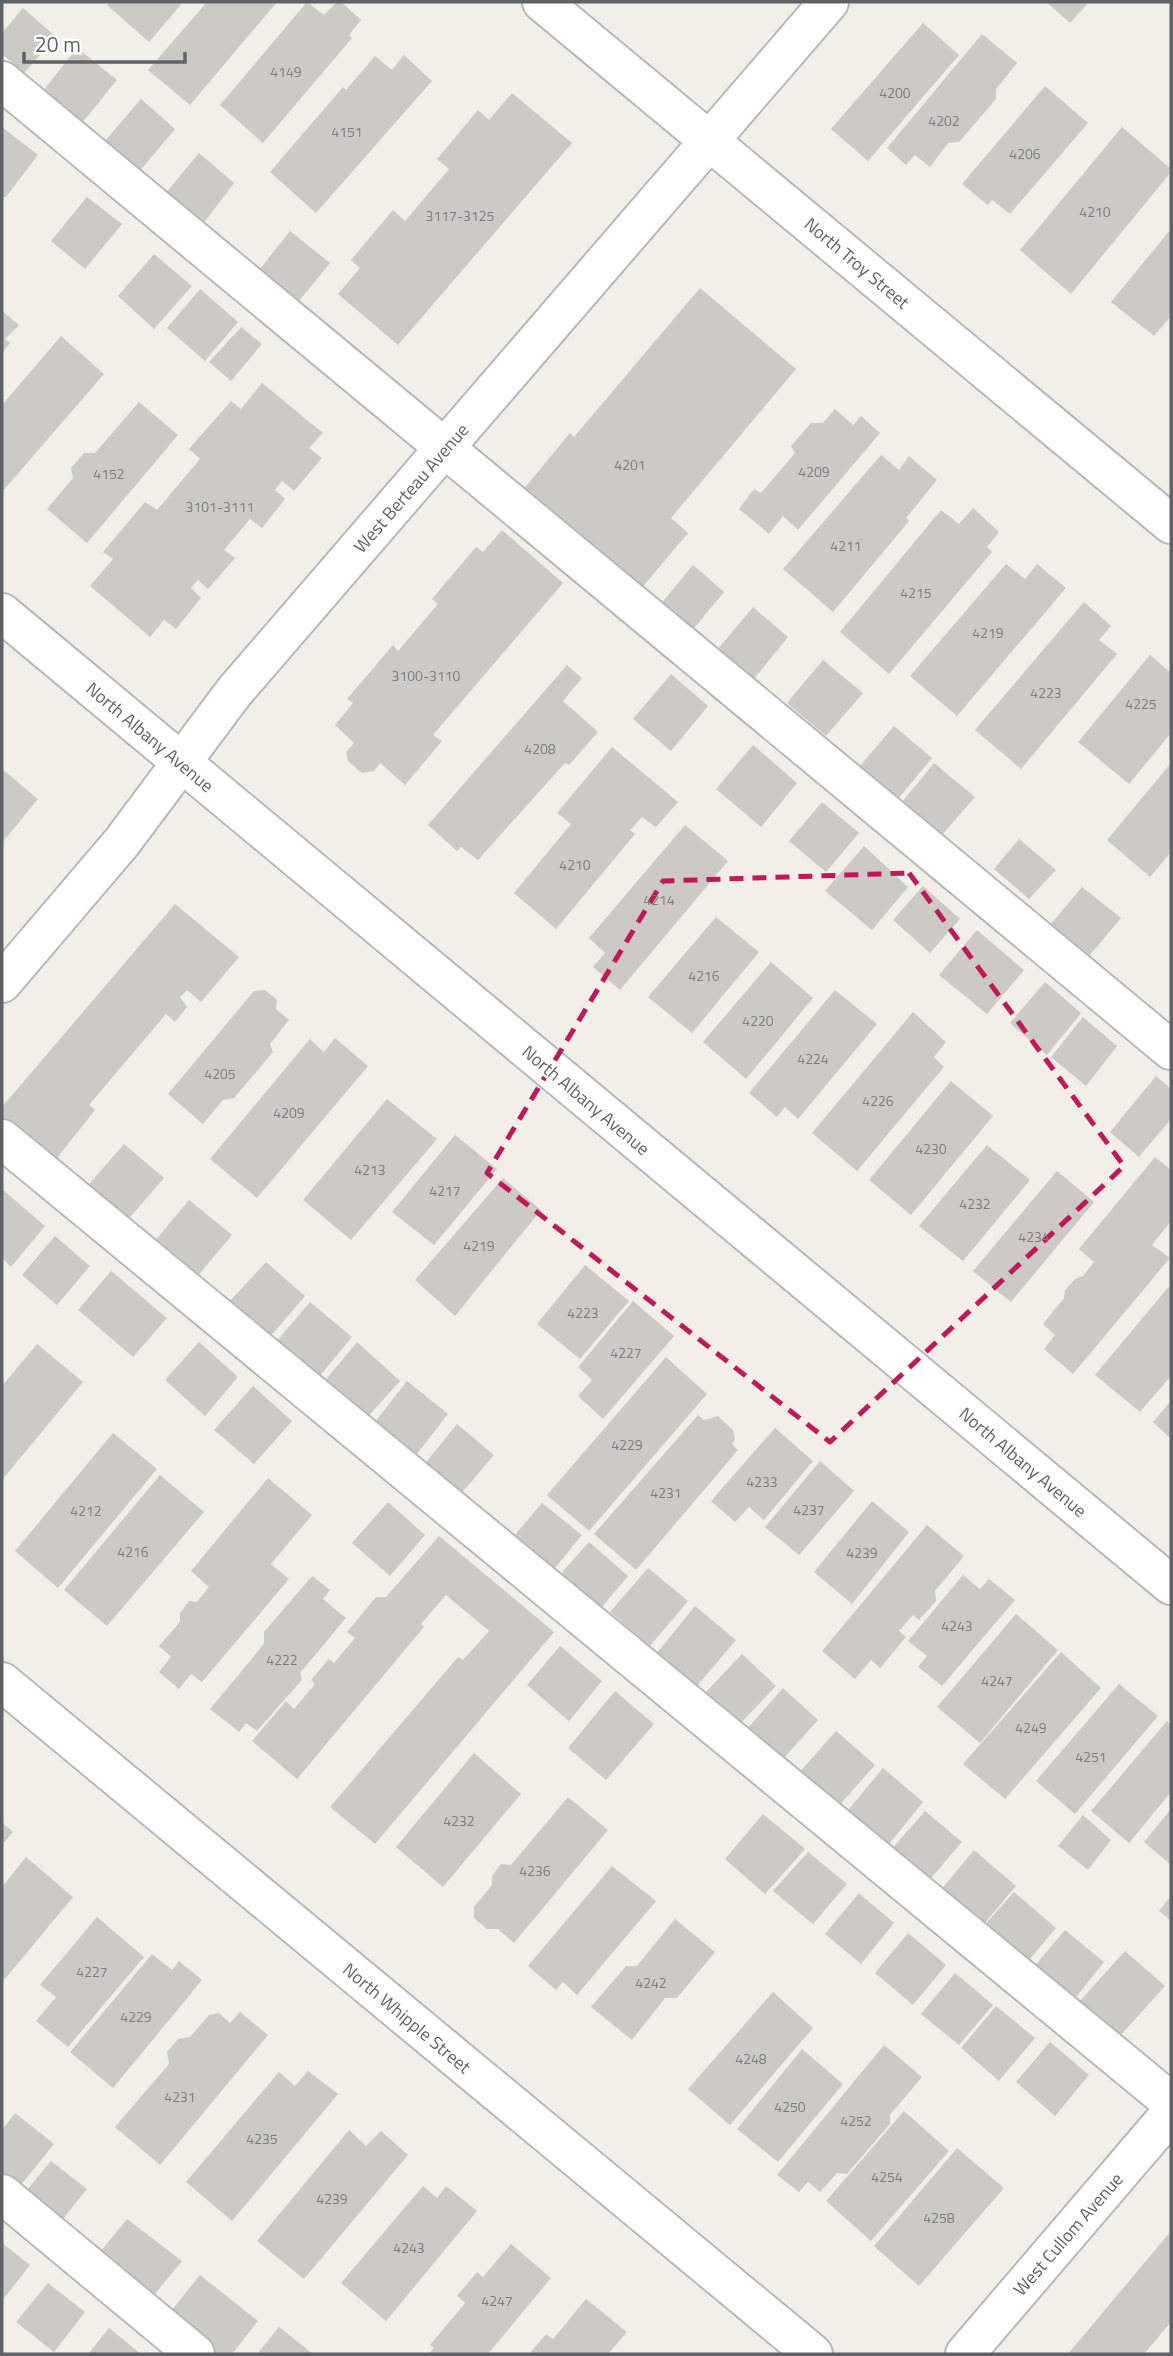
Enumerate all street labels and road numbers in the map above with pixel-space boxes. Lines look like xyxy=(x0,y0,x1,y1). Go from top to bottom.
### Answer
street label: North Troy Street xyxy=(798,211,916,316)
street label: West Berteau Avenue xyxy=(347,417,475,559)
street label: North Albany Avenue xyxy=(80,675,220,799)
street label: North Albany Avenue xyxy=(516,1038,656,1162)
street label: North Albany Avenue xyxy=(953,1400,1093,1524)
street label: North Whipple Street xyxy=(337,1956,477,2080)
street label: West Cullom Avenue xyxy=(1007,2166,1129,2302)

